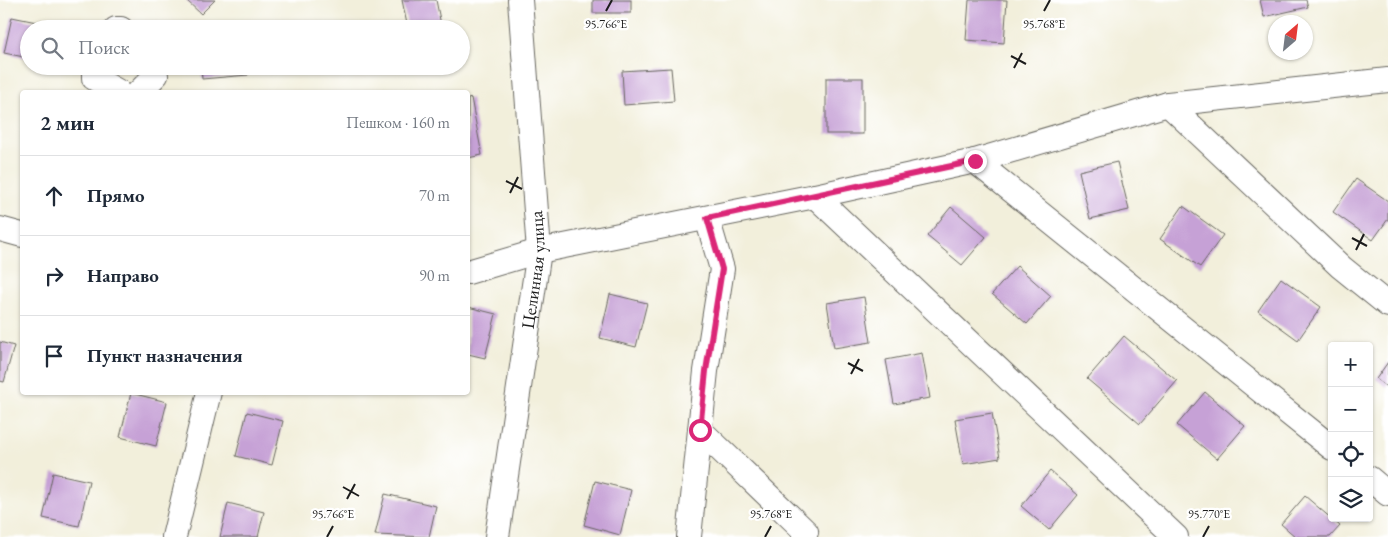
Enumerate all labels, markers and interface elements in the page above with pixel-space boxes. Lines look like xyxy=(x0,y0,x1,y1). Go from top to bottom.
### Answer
north arrow xyxy=(1268,15,1313,60)
text: 95.766°E xyxy=(585,16,627,32)
text: 95.768°E xyxy=(1023,16,1065,32)
search box xyxy=(20,20,470,75)
icon: search xyxy=(38,34,66,62)
text: Поиск xyxy=(78,35,130,60)
text: 2 мин xyxy=(40,109,95,136)
text: Пешком · 160 m xyxy=(346,112,450,133)
route end xyxy=(964,150,987,173)
icon: ahead xyxy=(40,182,68,210)
text: Прямо xyxy=(87,183,145,208)
text: 70 m xyxy=(419,185,450,206)
street label: Целинная улица xyxy=(516,209,550,330)
icon: right xyxy=(40,262,68,290)
text: Направо xyxy=(87,263,159,288)
text: 90 m xyxy=(419,265,450,286)
icon: arrive xyxy=(40,342,68,370)
map controls xyxy=(1328,342,1373,522)
button: + xyxy=(1328,342,1373,387)
text: Пункт назначения xyxy=(87,343,243,368)
button: − xyxy=(1328,387,1373,432)
route start xyxy=(689,419,712,442)
button: locate xyxy=(1328,432,1373,477)
button: layers xyxy=(1328,477,1373,522)
text: 95.766°E xyxy=(312,506,354,522)
text: 95.768°E xyxy=(750,506,792,522)
text: 95.770°E xyxy=(1188,506,1230,522)

